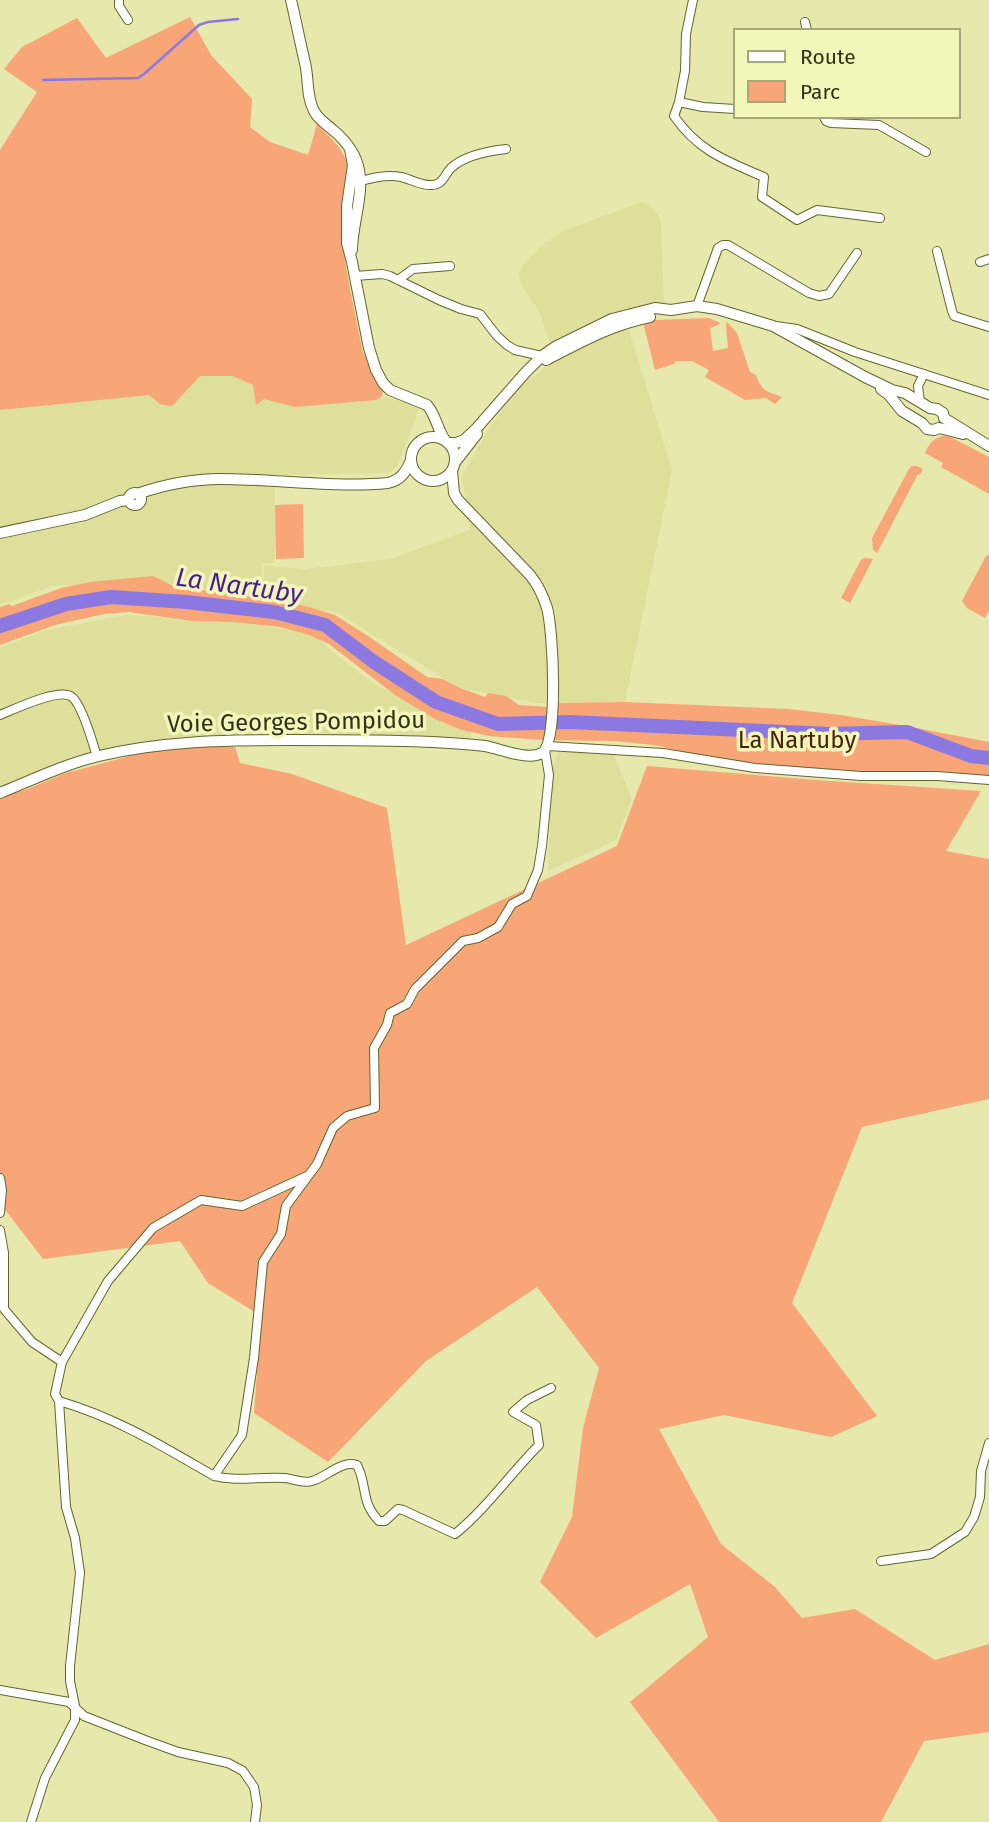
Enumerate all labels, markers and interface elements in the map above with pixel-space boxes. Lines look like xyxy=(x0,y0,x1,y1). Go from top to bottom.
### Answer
legend xyxy=(734,28,961,119)
text: Route xyxy=(800,44,856,70)
text: Parc xyxy=(800,79,840,105)
water label: La Nartuby xyxy=(174,563,304,611)
street label: Voie Georges Pompidou xyxy=(167,706,425,740)
park label: La Nartuby xyxy=(738,727,856,755)

